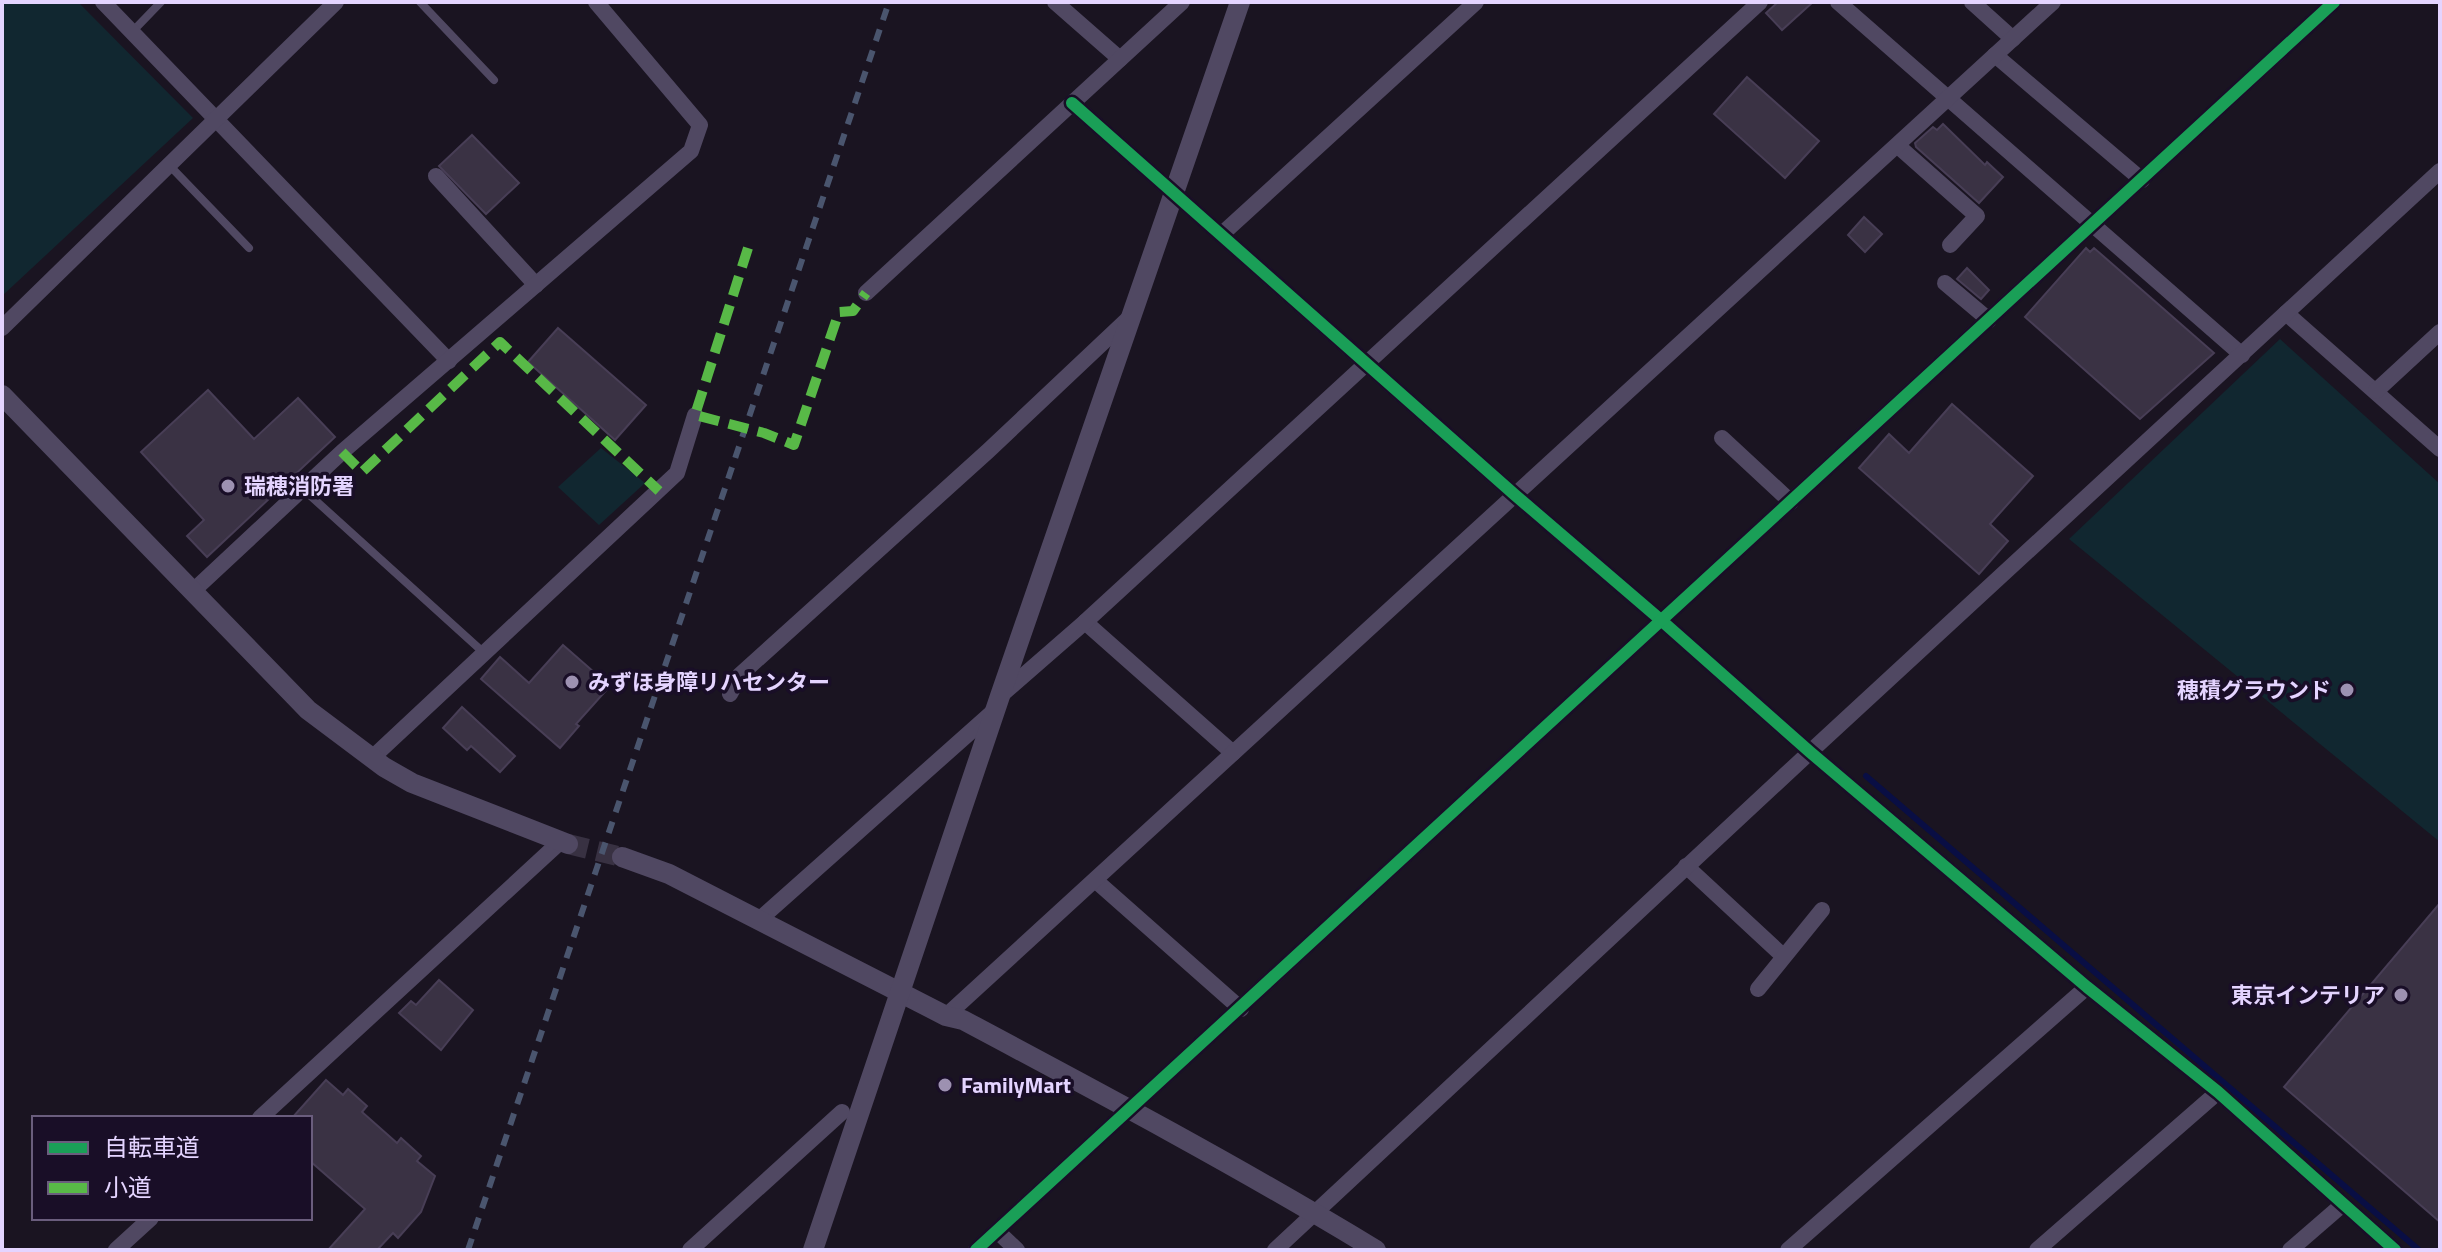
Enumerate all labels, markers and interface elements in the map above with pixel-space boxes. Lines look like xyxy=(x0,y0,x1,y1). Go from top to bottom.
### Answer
place label: 瑞穂消防署 xyxy=(244,469,354,503)
marker: 瑞穂消防署 xyxy=(219,477,237,495)
place label: みずほ身障リハセンター xyxy=(588,665,830,699)
marker: みずほ身障リハセンター xyxy=(563,673,581,691)
place label: 穂積グラウンド xyxy=(2177,673,2331,707)
marker: 穂積グラウンド xyxy=(2338,681,2356,699)
place label: 東京インテリア xyxy=(2231,978,2385,1012)
marker: 東京インテリア xyxy=(2392,986,2410,1004)
place label: FamilyMart xyxy=(961,1068,1071,1102)
marker: FamilyMart xyxy=(936,1076,954,1094)
legend xyxy=(32,1116,312,1220)
text: 自転車道 xyxy=(104,1129,200,1165)
text: 小道 xyxy=(104,1169,152,1205)

